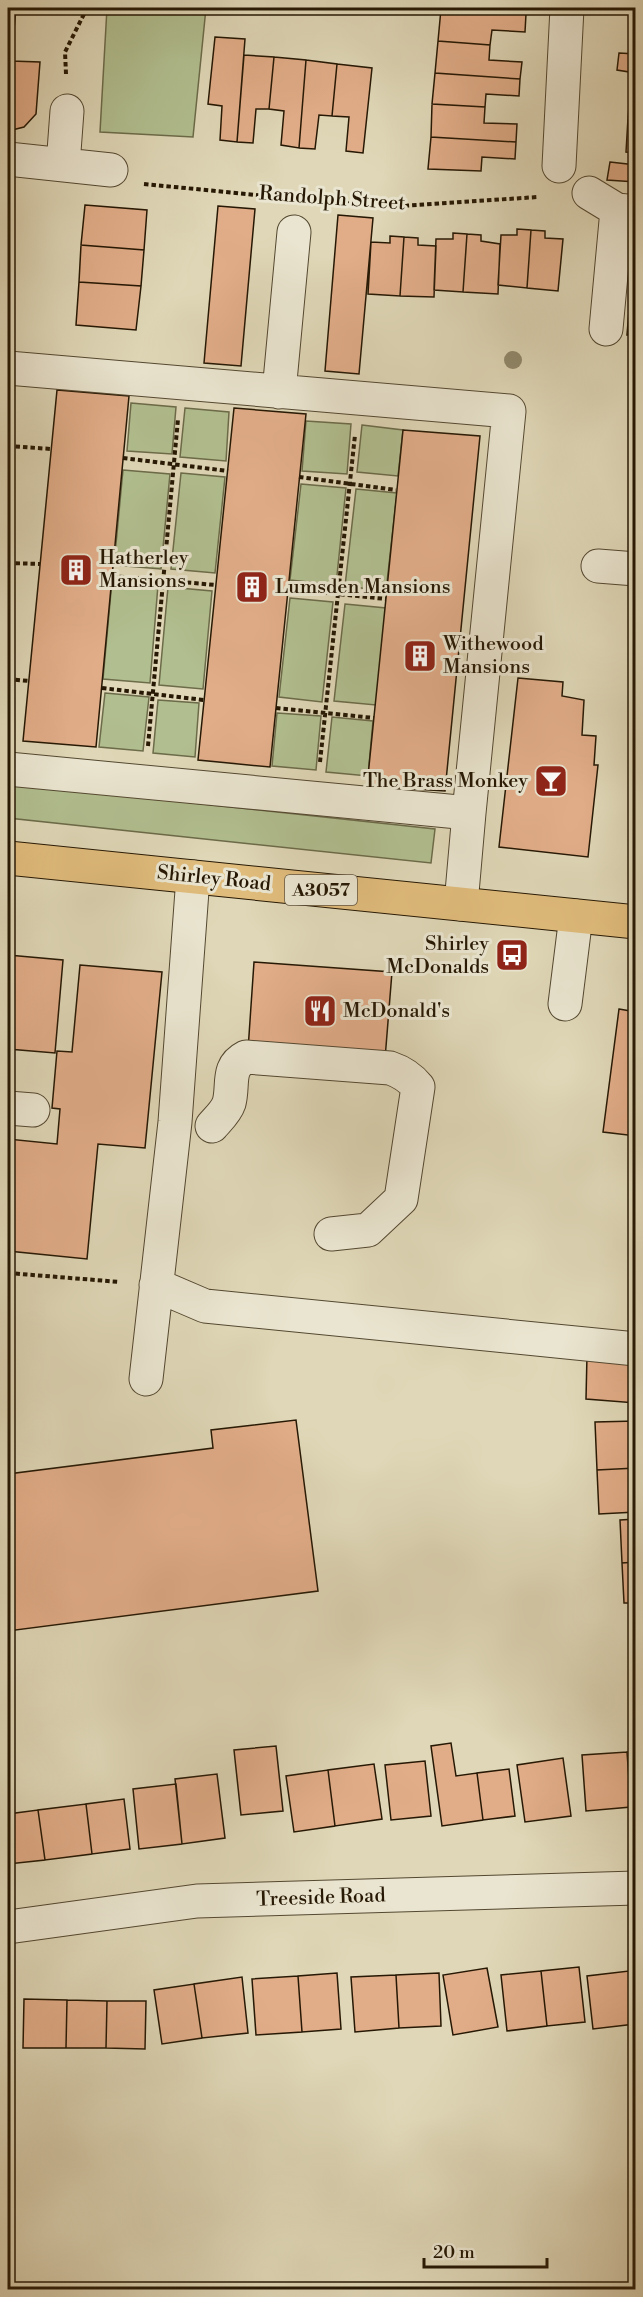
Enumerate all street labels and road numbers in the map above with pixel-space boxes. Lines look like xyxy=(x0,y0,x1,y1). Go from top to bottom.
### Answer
street label: Randolph Street xyxy=(258,181,406,217)
street label: Shirley Road xyxy=(156,861,273,897)
road number: A3057 xyxy=(285,875,357,905)
street label: Treeside Road xyxy=(256,1883,387,1913)

